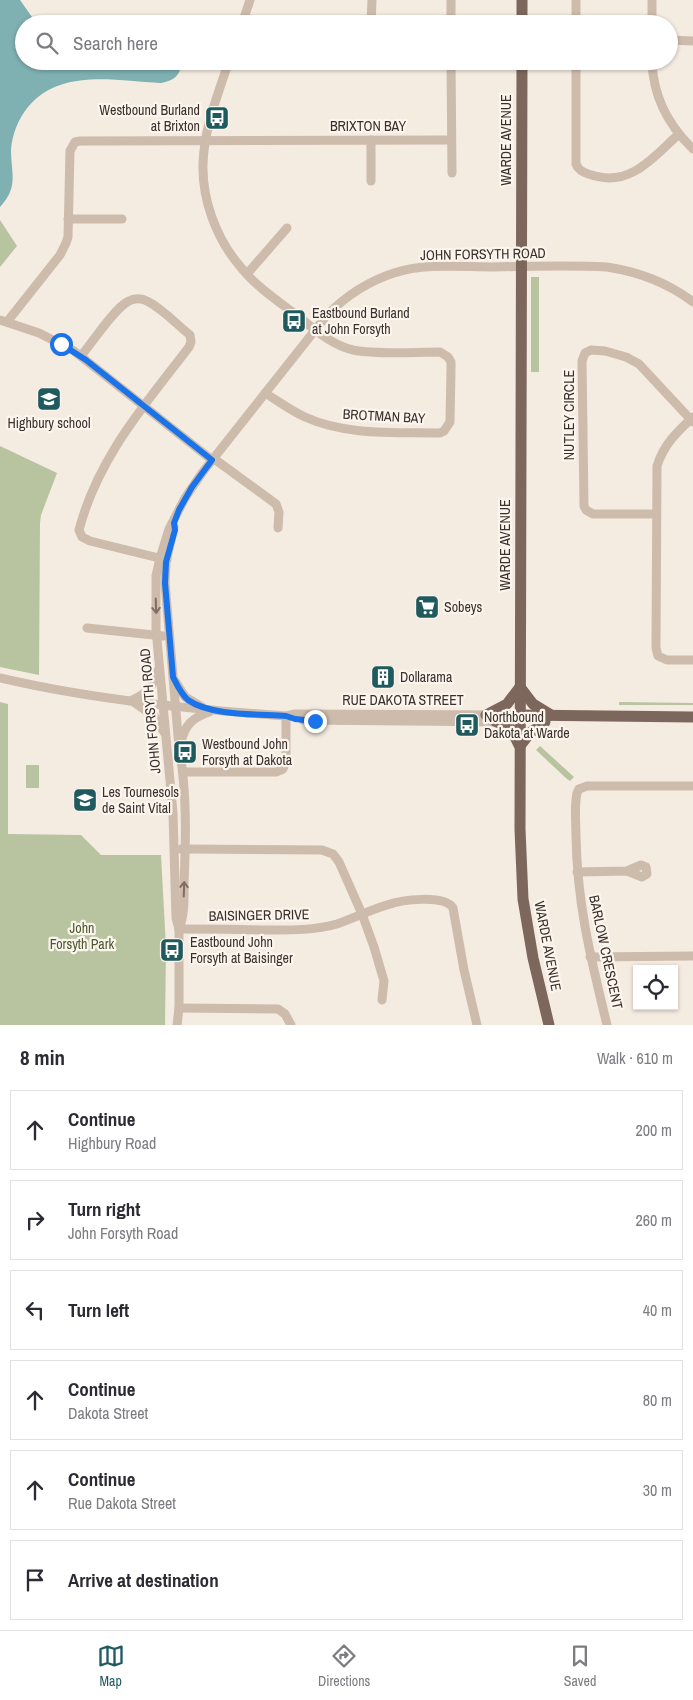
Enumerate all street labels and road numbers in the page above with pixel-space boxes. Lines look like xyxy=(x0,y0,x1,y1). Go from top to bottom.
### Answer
street label: WARDE AVENUE xyxy=(497,94,515,186)
street label: BRIXTON BAY xyxy=(330,117,406,135)
street label: JOHN FORSYTH ROAD xyxy=(420,244,546,264)
street label: NUTLEY CIRCLE xyxy=(560,370,578,460)
street label: BROTMAN BAY xyxy=(342,405,426,427)
street label: WARDE AVENUE xyxy=(496,499,514,591)
street label: JOHN FORSYTH ROAD xyxy=(136,648,164,774)
street label: RUE DAKOTA STREET xyxy=(342,691,464,709)
street label: BARLOW CRESCENT xyxy=(585,893,627,1011)
street label: WARDE AVENUE xyxy=(530,899,566,993)
street label: BAISINGER DRIVE xyxy=(208,905,310,925)

